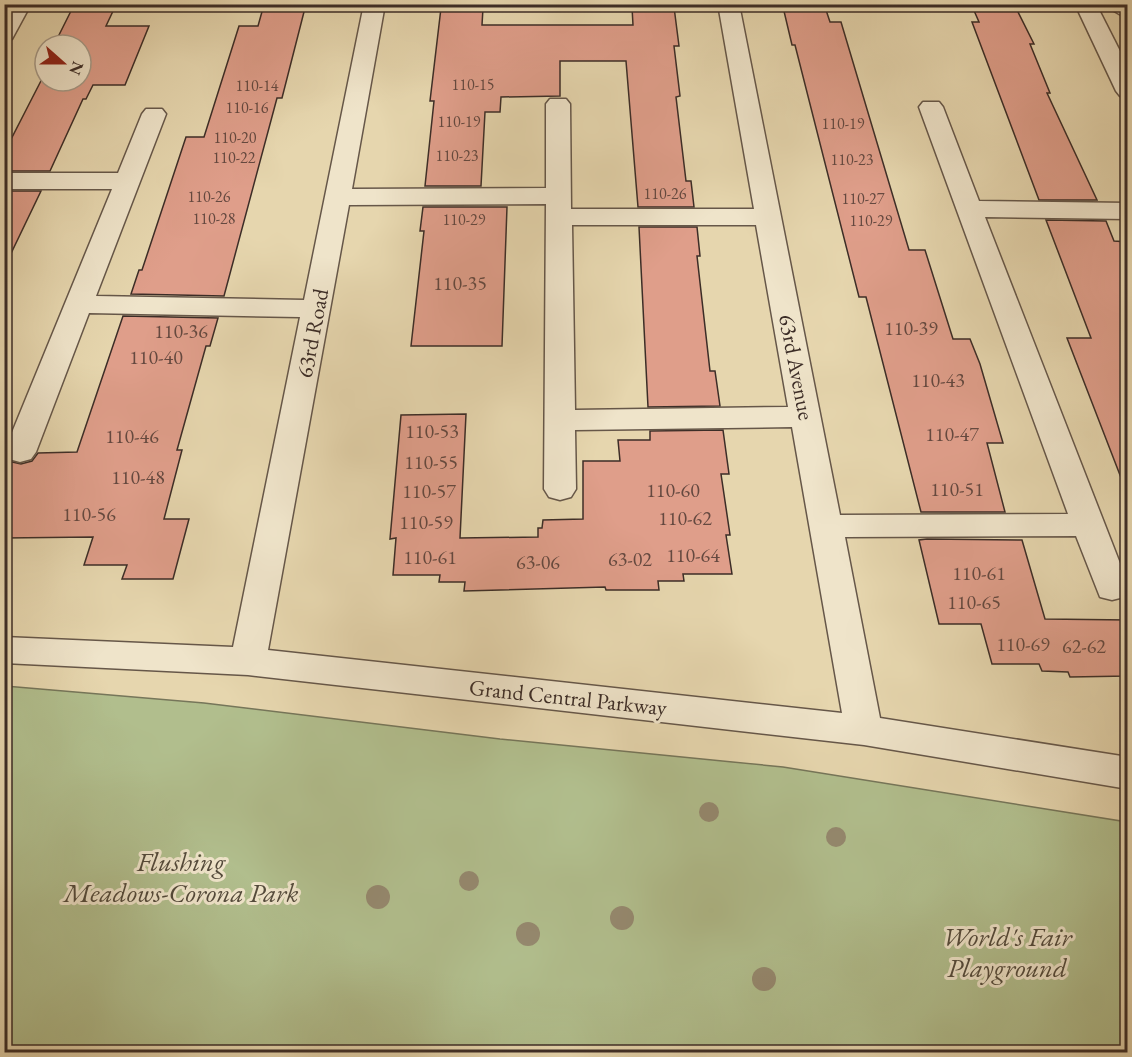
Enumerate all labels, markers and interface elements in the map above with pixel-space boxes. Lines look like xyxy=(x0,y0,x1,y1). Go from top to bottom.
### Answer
north arrow xyxy=(33,33,93,93)
text: N xyxy=(64,58,89,78)
house number: 110-15 xyxy=(452,74,494,95)
house number: 110-14 xyxy=(236,75,279,96)
house number: 110-16 xyxy=(226,97,269,118)
house number: 110-19 xyxy=(438,111,481,132)
house number: 110-19 xyxy=(822,113,865,134)
house number: 110-20 xyxy=(214,127,257,148)
house number: 110-23 xyxy=(436,145,479,166)
house number: 110-22 xyxy=(213,147,256,168)
house number: 110-23 xyxy=(831,149,874,170)
house number: 110-26 xyxy=(644,183,687,204)
house number: 110-26 xyxy=(188,186,231,207)
house number: 110-27 xyxy=(842,188,885,209)
house number: 110-28 xyxy=(193,208,236,229)
house number: 110-29 xyxy=(443,209,486,230)
house number: 110-29 xyxy=(850,210,893,231)
house number: 110-35 xyxy=(433,270,487,296)
street label: 63rd Road xyxy=(290,285,335,380)
street label: 63rd Avenue xyxy=(772,312,821,423)
house number: 110-39 xyxy=(884,315,938,341)
house number: 110-36 xyxy=(154,318,208,344)
house number: 110-40 xyxy=(129,344,183,370)
house number: 110-43 xyxy=(911,367,965,393)
house number: 110-53 xyxy=(405,418,459,444)
house number: 110-47 xyxy=(925,421,979,447)
house number: 110-46 xyxy=(105,423,159,449)
house number: 110-55 xyxy=(404,449,458,475)
house number: 110-48 xyxy=(111,464,165,490)
house number: 110-51 xyxy=(930,476,984,502)
house number: 110-60 xyxy=(646,477,700,503)
house number: 110-57 xyxy=(402,478,456,504)
house number: 110-56 xyxy=(62,501,116,527)
house number: 110-62 xyxy=(658,505,712,531)
house number: 110-59 xyxy=(399,509,453,535)
house number: 110-64 xyxy=(666,542,720,568)
house number: 110-61 xyxy=(403,544,457,570)
house number: 63-02 xyxy=(608,546,652,572)
house number: 63-06 xyxy=(516,549,560,575)
house number: 110-61 xyxy=(952,560,1006,586)
house number: 110-65 xyxy=(947,589,1001,615)
house number: 110-69 xyxy=(996,631,1050,657)
house number: 62-62 xyxy=(1062,633,1106,659)
street label: Grand Central Parkway xyxy=(468,673,668,722)
park label: Flushing Meadows-Corona Park xyxy=(62,844,298,910)
park label: World's Fair Playground xyxy=(942,919,1074,985)

